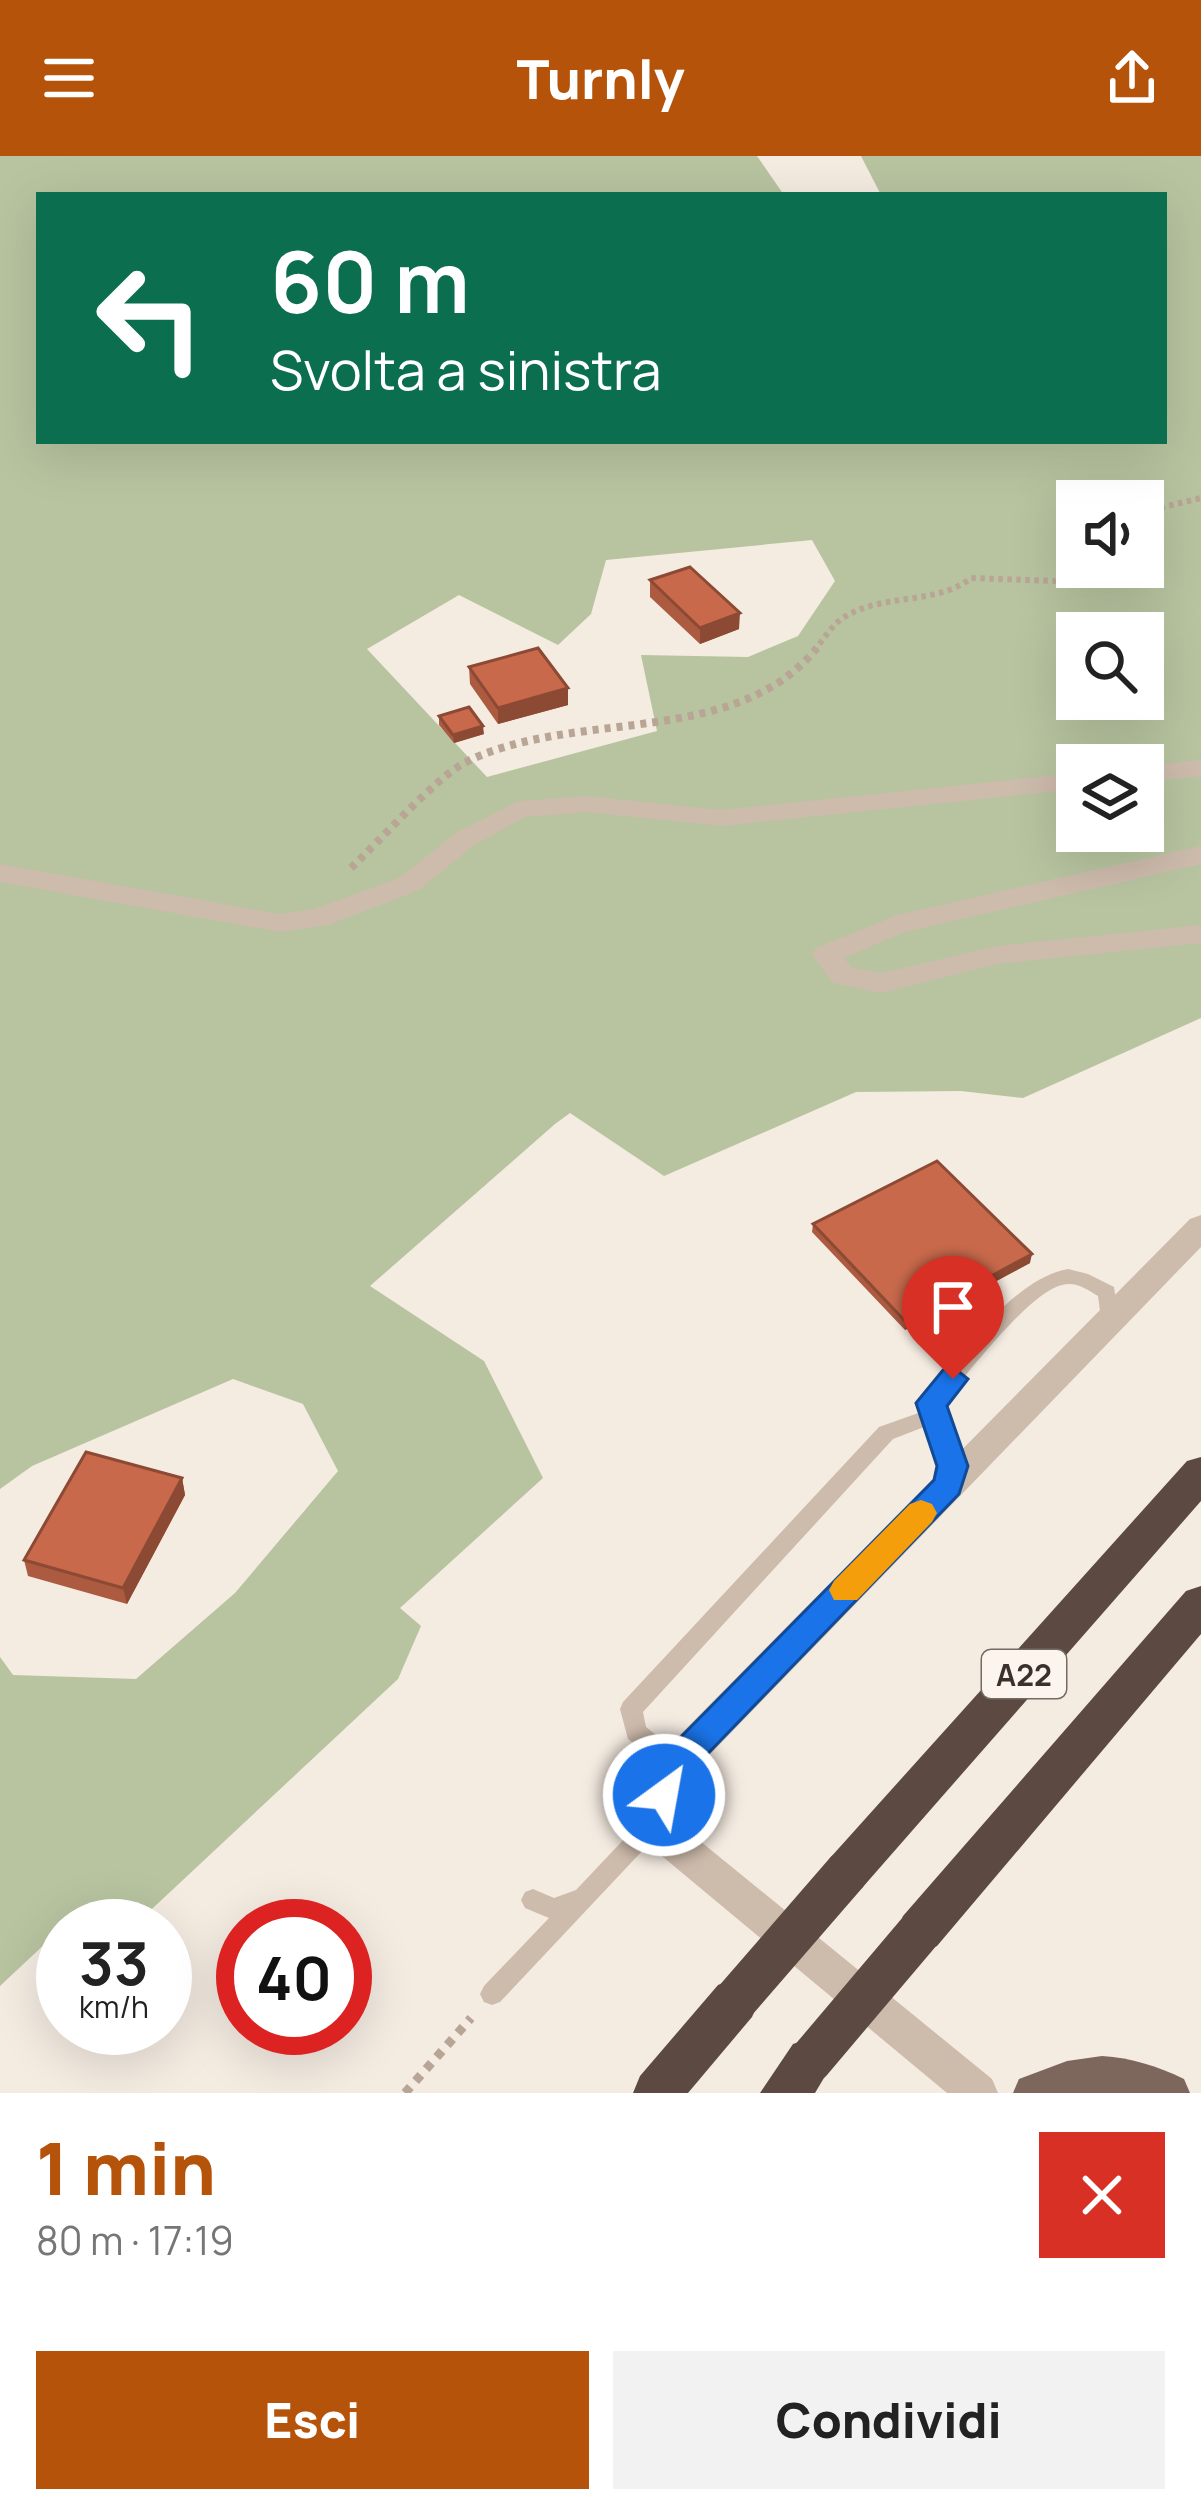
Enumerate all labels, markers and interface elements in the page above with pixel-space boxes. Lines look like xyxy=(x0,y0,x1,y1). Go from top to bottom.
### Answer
text: Turnly xyxy=(517,41,684,115)
icon: menu xyxy=(36,45,102,111)
icon: share xyxy=(1099,45,1165,111)
text: 60 m xyxy=(270,223,470,338)
icon: left xyxy=(72,240,228,396)
text: Svolta a sinistra xyxy=(270,332,661,406)
map controls xyxy=(1056,480,1164,852)
button: sound xyxy=(1056,480,1164,588)
button: search xyxy=(1056,612,1164,720)
button: layers xyxy=(1056,744,1164,852)
pin xyxy=(902,1256,1004,1379)
icon: arrive xyxy=(920,1274,986,1340)
road number: A22 xyxy=(982,1650,1066,1698)
position arrow xyxy=(601,1732,727,1858)
speed limit sign: 40 xyxy=(216,1899,372,2055)
text: 33 xyxy=(79,1921,149,2003)
text: km/h xyxy=(79,1986,149,2027)
text: 1 min xyxy=(36,2118,216,2217)
button: close xyxy=(1039,2132,1165,2258)
text: 80 m · 17:19 xyxy=(36,2213,234,2267)
button: Esci xyxy=(36,2351,589,2489)
button: Condividi xyxy=(613,2351,1165,2489)

